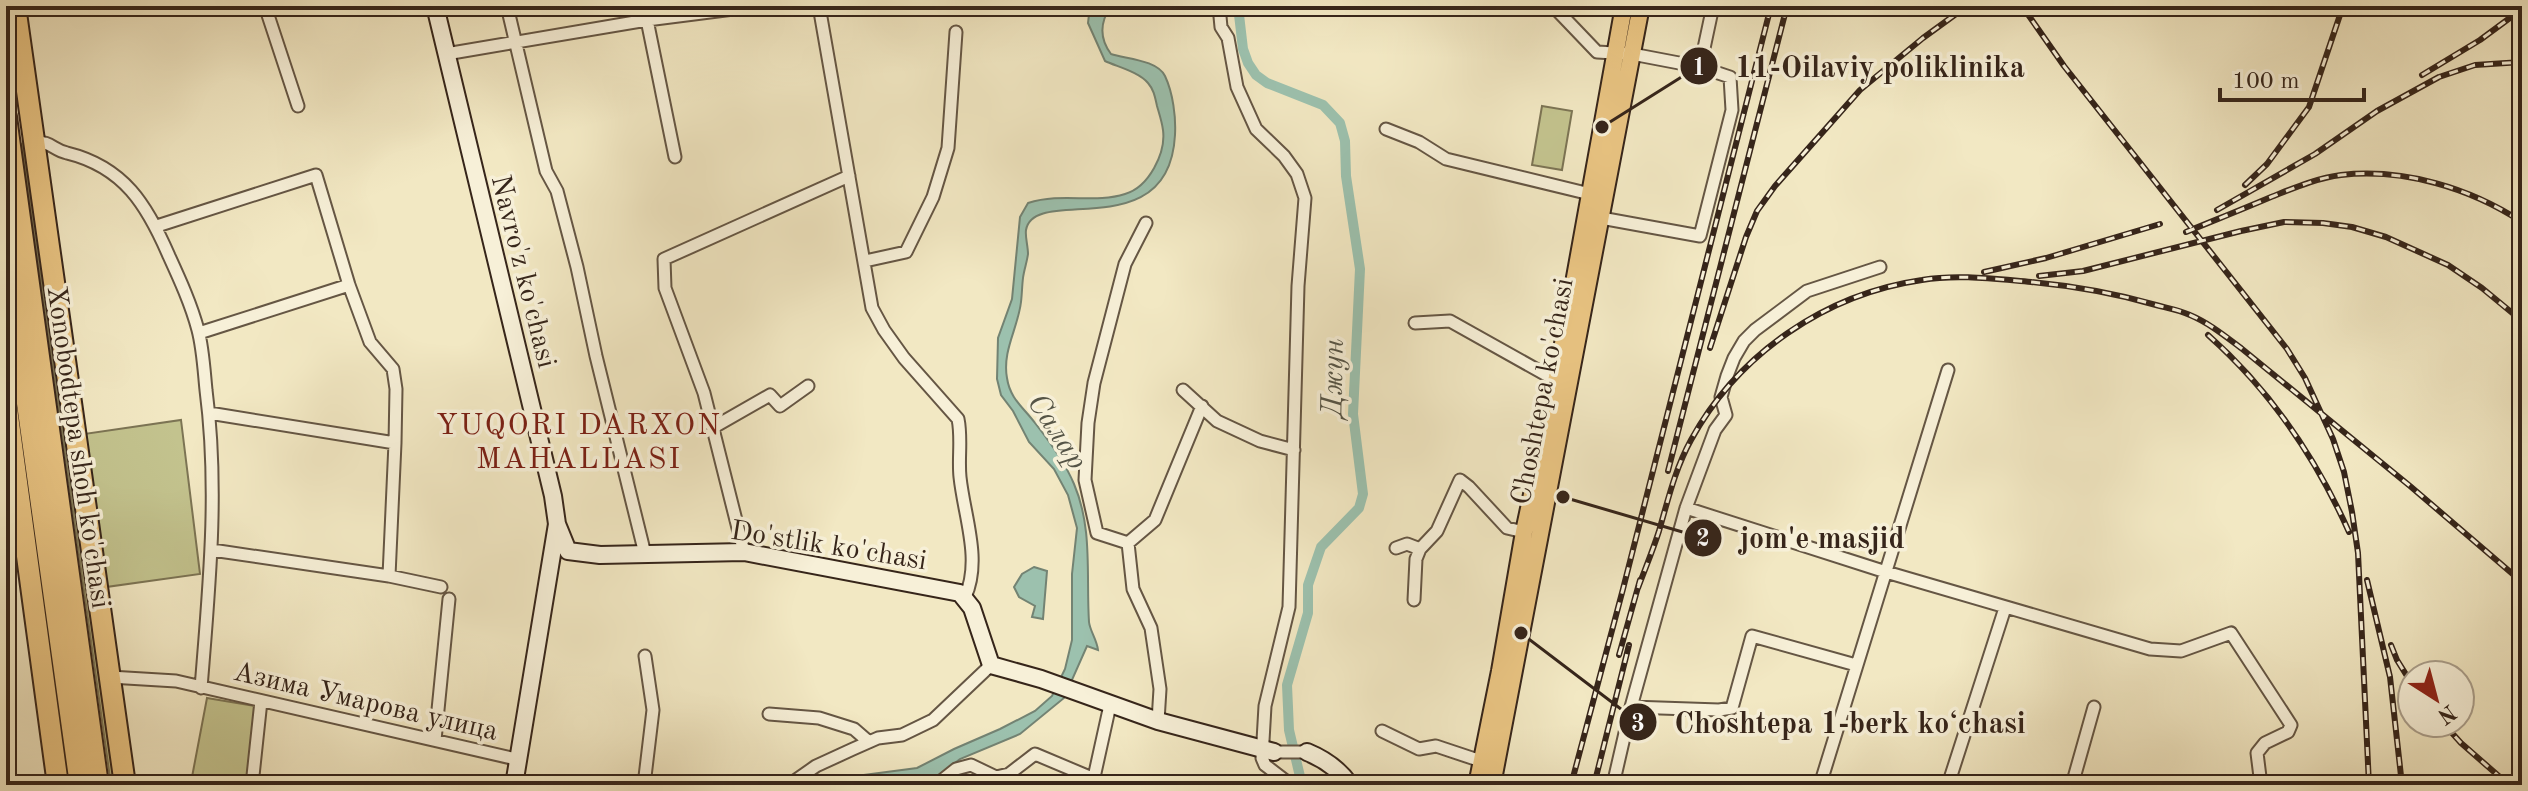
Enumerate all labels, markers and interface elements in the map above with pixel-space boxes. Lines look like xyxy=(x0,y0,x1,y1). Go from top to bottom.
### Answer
callout: 11-Oilaviy poliklinika xyxy=(1679,39,2041,93)
scale bar xyxy=(2220,52,2364,102)
text: 11-Oilaviy poliklinika xyxy=(1735,54,2025,84)
text: 1 xyxy=(1692,57,1706,81)
text: 100 m xyxy=(2232,70,2300,94)
street label: Navro'z ko'chasi xyxy=(485,172,560,371)
street label: Choshtepa ko'chasi xyxy=(1508,276,1580,507)
street label: Xonobodtepa shoh ko'chasi xyxy=(41,284,114,610)
water label: Джун xyxy=(1318,338,1350,422)
water label: Салар xyxy=(1021,389,1092,476)
district label: YUQORI DARXON MAHALLASI xyxy=(436,411,722,475)
callout: jom'e masjid xyxy=(1683,511,1920,565)
street label: Do'stlik ko'chasi xyxy=(729,518,929,576)
text: jom'e masjid xyxy=(1737,525,1905,555)
text: 2 xyxy=(1696,528,1710,552)
street label: Азима Умарова улица xyxy=(230,659,500,747)
north arrow xyxy=(2396,659,2476,739)
callout: Choshtepa 1-berk koʻchasi xyxy=(1618,695,2041,749)
text: N xyxy=(2433,700,2460,728)
text: Choshtepa 1-berk koʻchasi xyxy=(1674,710,2026,740)
text: 3 xyxy=(1631,713,1645,737)

